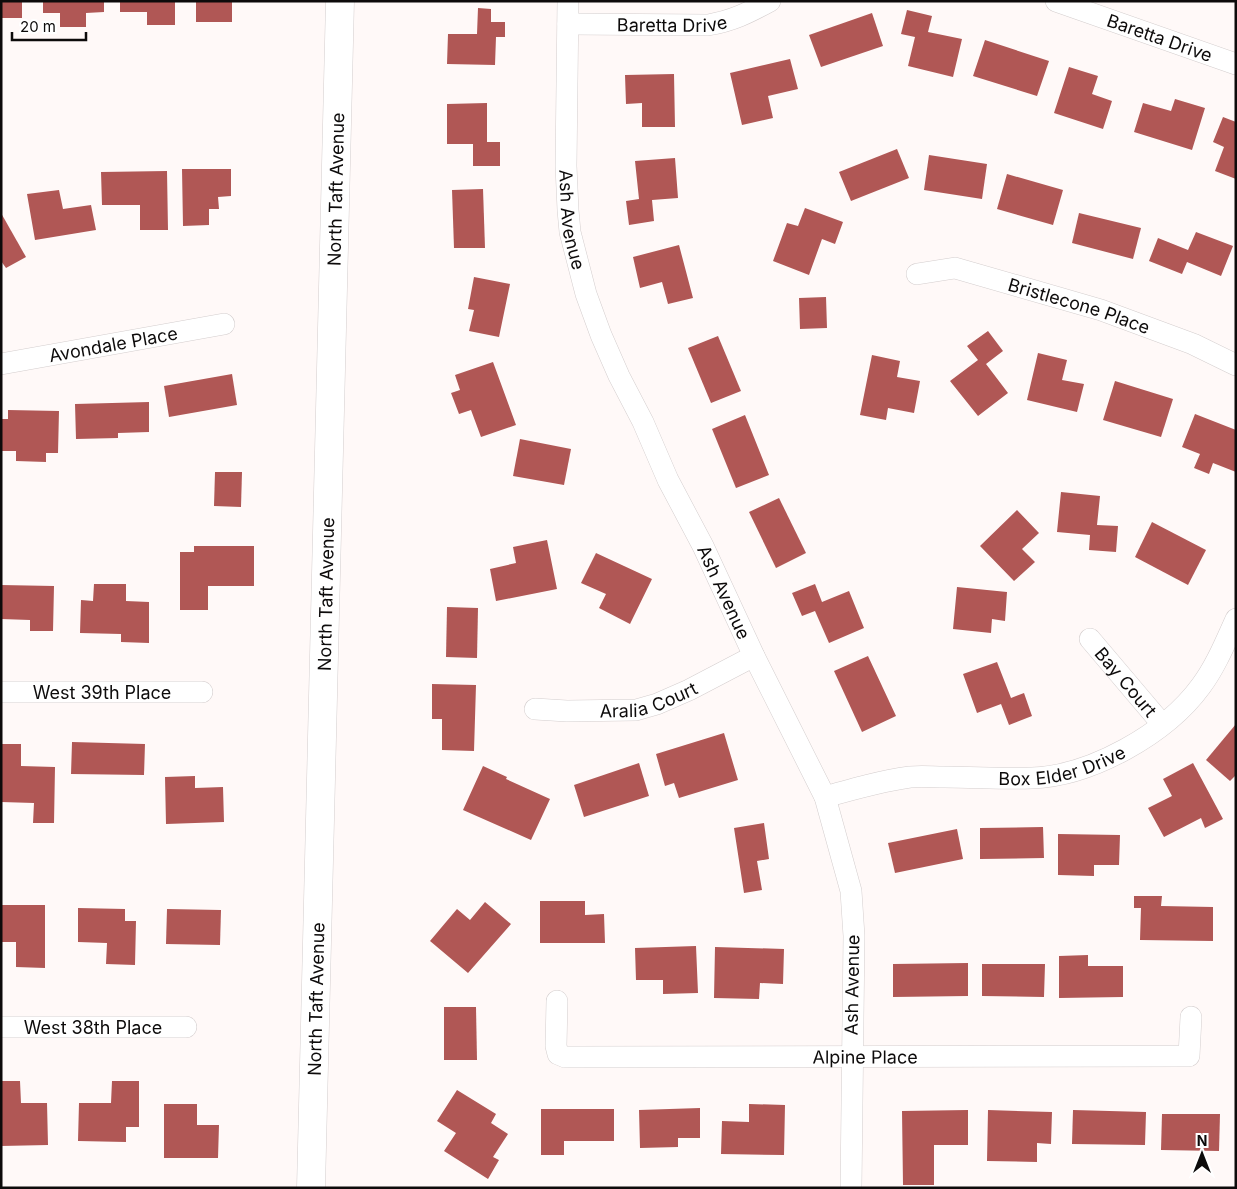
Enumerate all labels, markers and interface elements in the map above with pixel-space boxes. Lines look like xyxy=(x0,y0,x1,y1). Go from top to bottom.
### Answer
street label: Baretta Drive xyxy=(1104,9,1215,65)
scale bar xyxy=(12,10,86,42)
street label: Baretta Drive xyxy=(617,11,729,36)
text: 20 m xyxy=(20,17,56,36)
street label: North Taft Avenue xyxy=(323,112,348,266)
street label: Ash Avenue xyxy=(556,169,590,272)
street label: Bristlecone Place xyxy=(1006,273,1153,338)
street label: Avondale Place xyxy=(47,322,179,366)
street label: North Taft Avenue xyxy=(313,517,338,671)
street label: Ash Avenue xyxy=(694,542,755,642)
street label: Bay Court xyxy=(1091,643,1162,721)
street label: Aralia Court xyxy=(599,677,701,721)
street label: West 39th Place xyxy=(33,682,171,703)
street label: Box Elder Drive xyxy=(998,741,1129,789)
street label: North Taft Avenue xyxy=(303,922,328,1076)
street label: Ash Avenue xyxy=(841,934,863,1036)
street label: West 38th Place xyxy=(24,1017,162,1038)
street label: Alpine Place xyxy=(813,1046,918,1067)
north arrow xyxy=(1177,1129,1227,1179)
text: N xyxy=(1197,1132,1207,1149)

